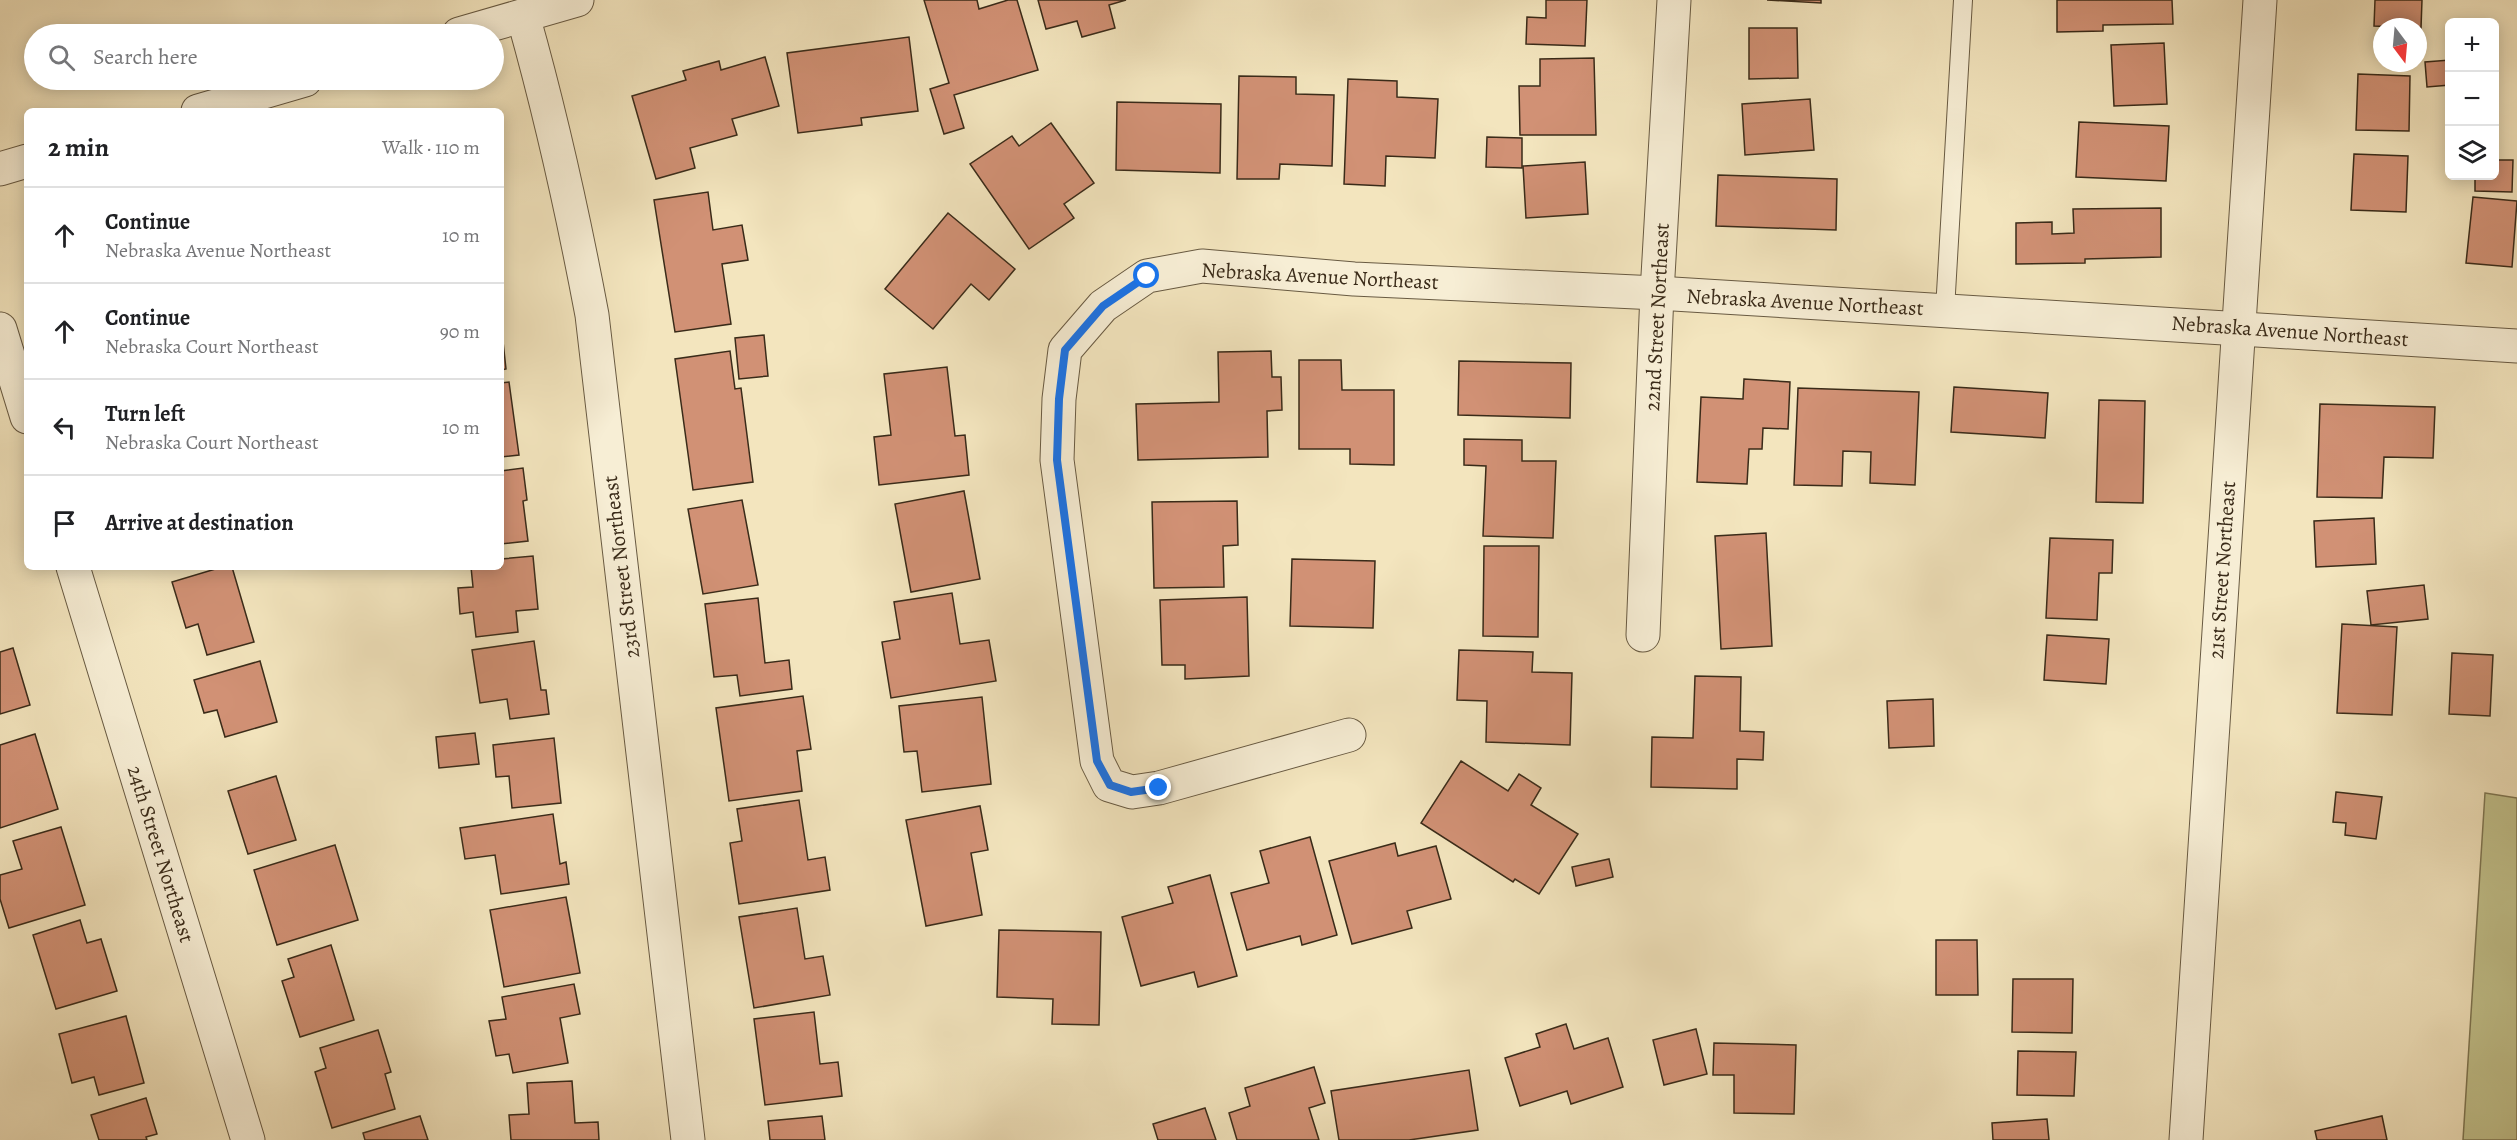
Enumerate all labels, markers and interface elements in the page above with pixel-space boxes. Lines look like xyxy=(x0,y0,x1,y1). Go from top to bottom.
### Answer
north arrow xyxy=(2373,18,2427,72)
map controls xyxy=(2445,18,2499,180)
button: + xyxy=(2445,18,2499,72)
search box xyxy=(24,24,504,90)
icon: search xyxy=(45,41,78,74)
text: Search here xyxy=(93,42,198,72)
button: − xyxy=(2445,72,2499,126)
button: layers xyxy=(2445,126,2499,180)
text: 2 min xyxy=(48,130,109,165)
text: Walk · 110 m xyxy=(382,134,480,161)
text: Continue xyxy=(105,207,190,237)
icon: ahead xyxy=(48,219,81,252)
text: 10 m xyxy=(442,222,480,249)
street label: 22nd Street Northeast xyxy=(1638,222,1676,412)
text: Nebraska Avenue Northeast xyxy=(105,237,331,264)
street label: Nebraska Avenue Northeast xyxy=(1201,256,1439,296)
route start xyxy=(1133,262,1159,288)
street label: Nebraska Avenue Northeast xyxy=(1686,282,1924,322)
text: Continue xyxy=(105,303,190,333)
street label: Nebraska Avenue Northeast xyxy=(2171,309,2409,353)
icon: ahead xyxy=(48,315,81,348)
text: 90 m xyxy=(440,318,480,345)
text: Nebraska Court Northeast xyxy=(105,333,319,360)
text: Turn left xyxy=(105,399,185,429)
icon: left xyxy=(48,411,81,444)
text: 10 m xyxy=(442,414,480,441)
text: Nebraska Court Northeast xyxy=(105,429,319,456)
street label: 23rd Street Northeast xyxy=(596,474,646,660)
street label: 21st Street Northeast xyxy=(2202,480,2242,660)
icon: arrive xyxy=(48,507,81,540)
text: Arrive at destination xyxy=(105,508,294,538)
street label: 24th Street Northeast xyxy=(121,762,201,946)
route end xyxy=(1145,774,1171,800)

